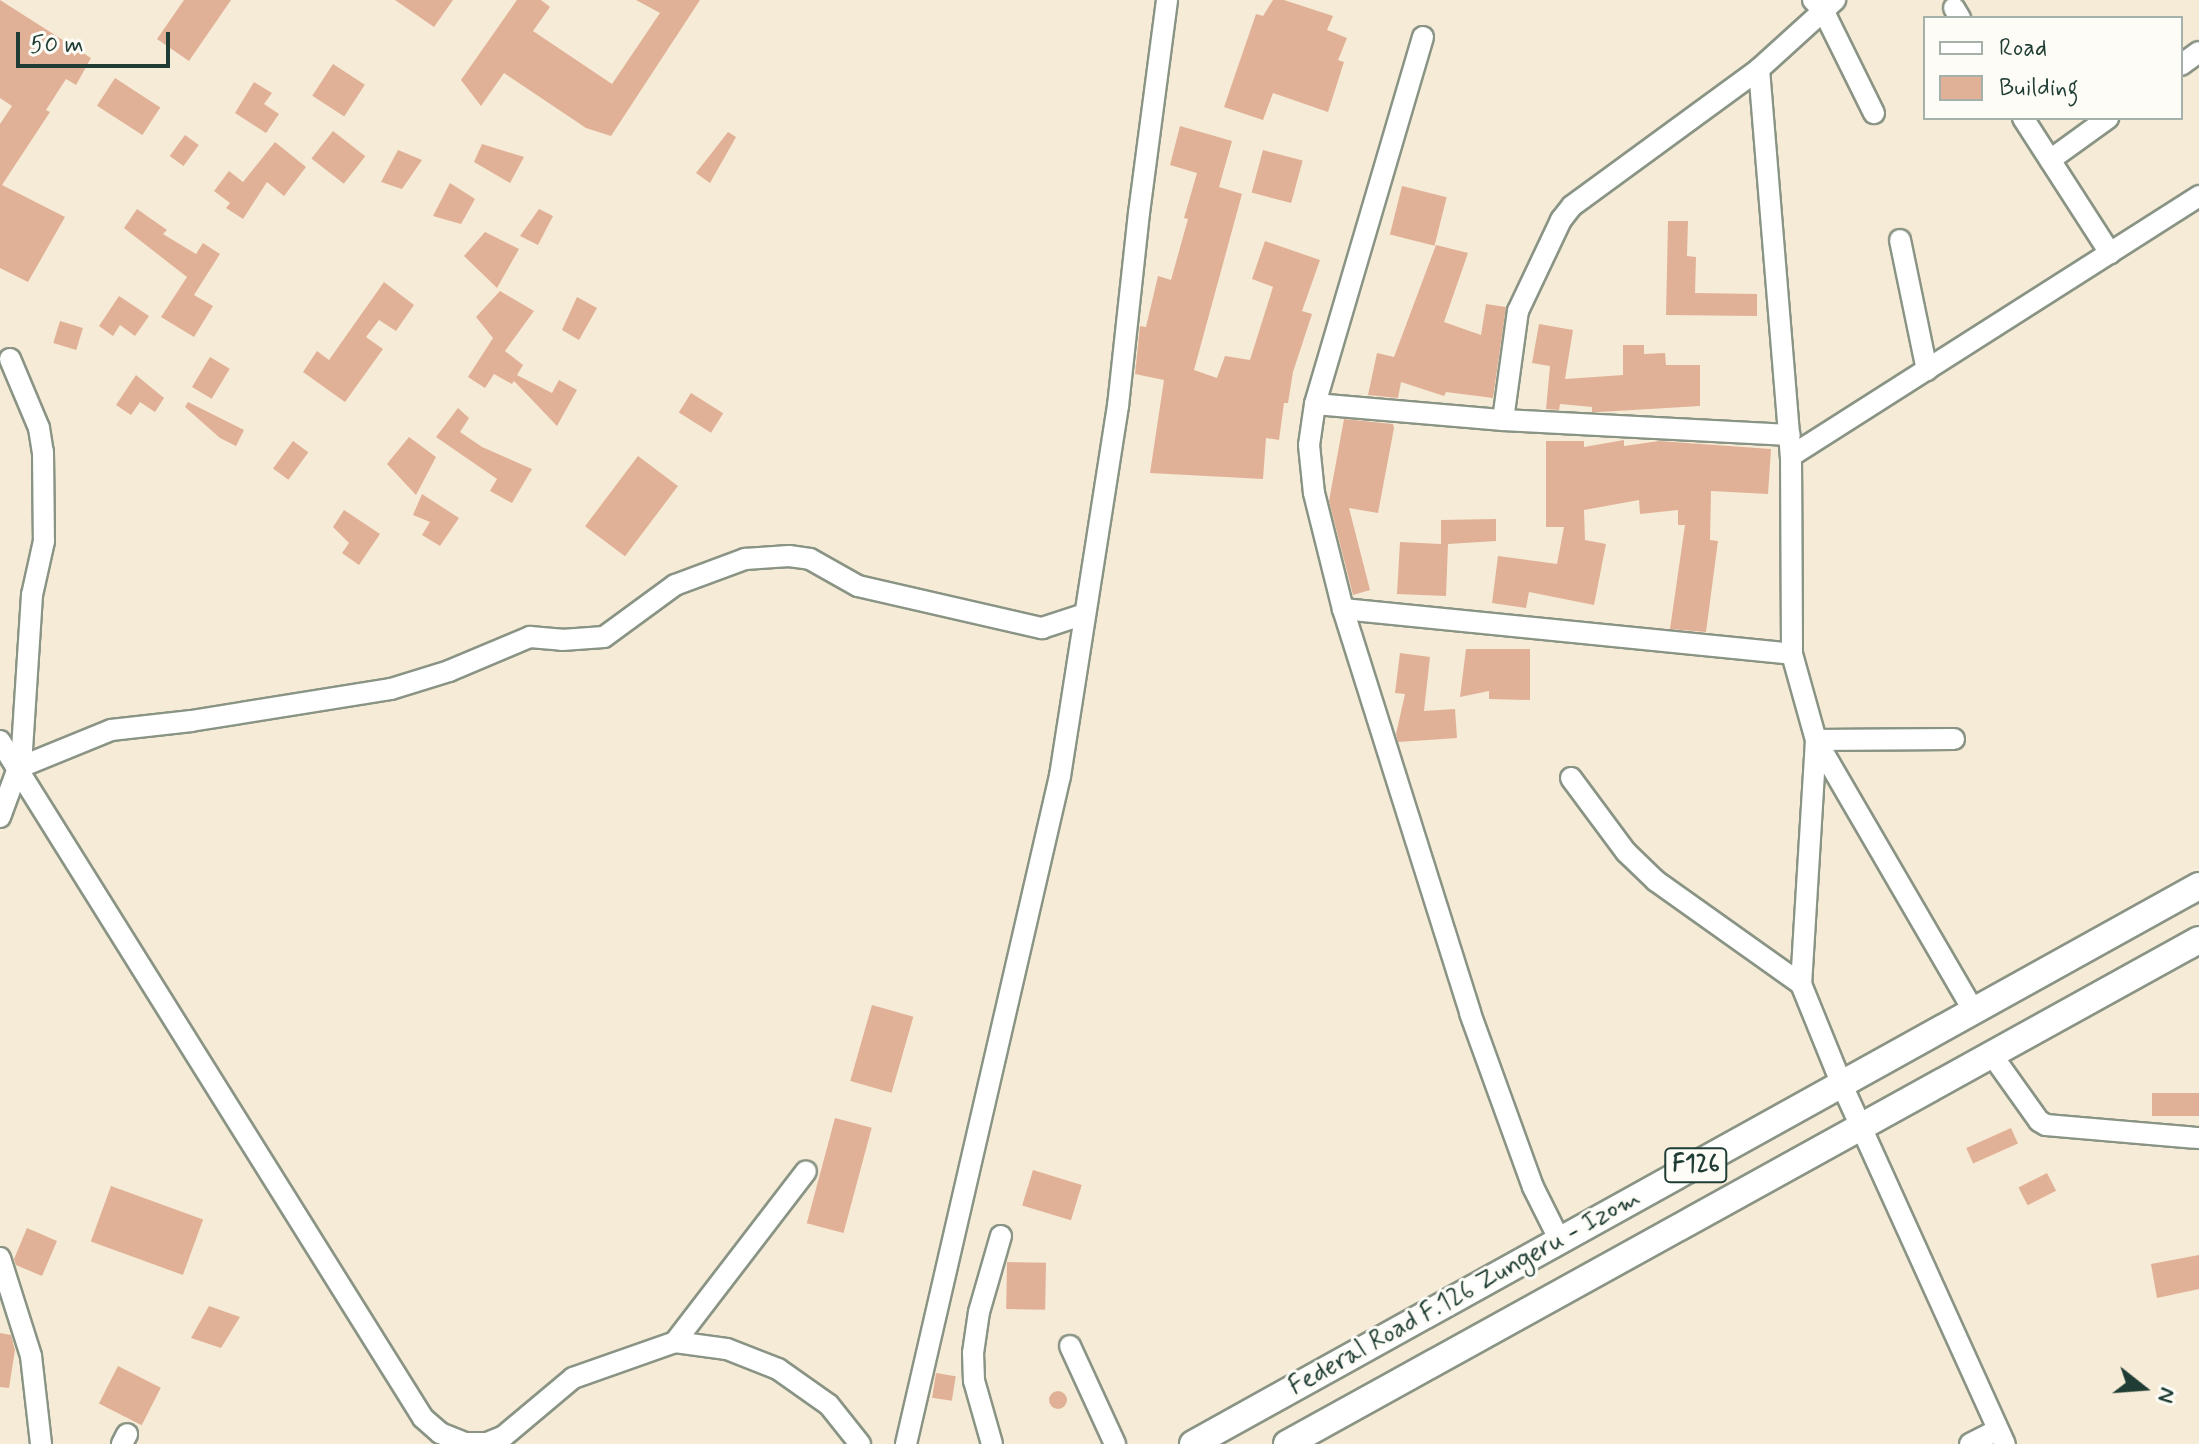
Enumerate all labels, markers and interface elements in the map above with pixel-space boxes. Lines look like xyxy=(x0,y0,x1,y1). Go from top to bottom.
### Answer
scale bar xyxy=(20,16,174,66)
legend xyxy=(1923,16,2183,120)
text: 50 m xyxy=(30,30,84,61)
text: Road xyxy=(1999,33,2047,64)
text: Building xyxy=(1999,73,2079,104)
road number: F126 xyxy=(1664,1145,1728,1185)
street label: Federal Road F.126 Zungeru - Izom xyxy=(1284,1183,1646,1403)
north arrow xyxy=(2103,1348,2183,1428)
text: N xyxy=(2150,1384,2181,1406)

